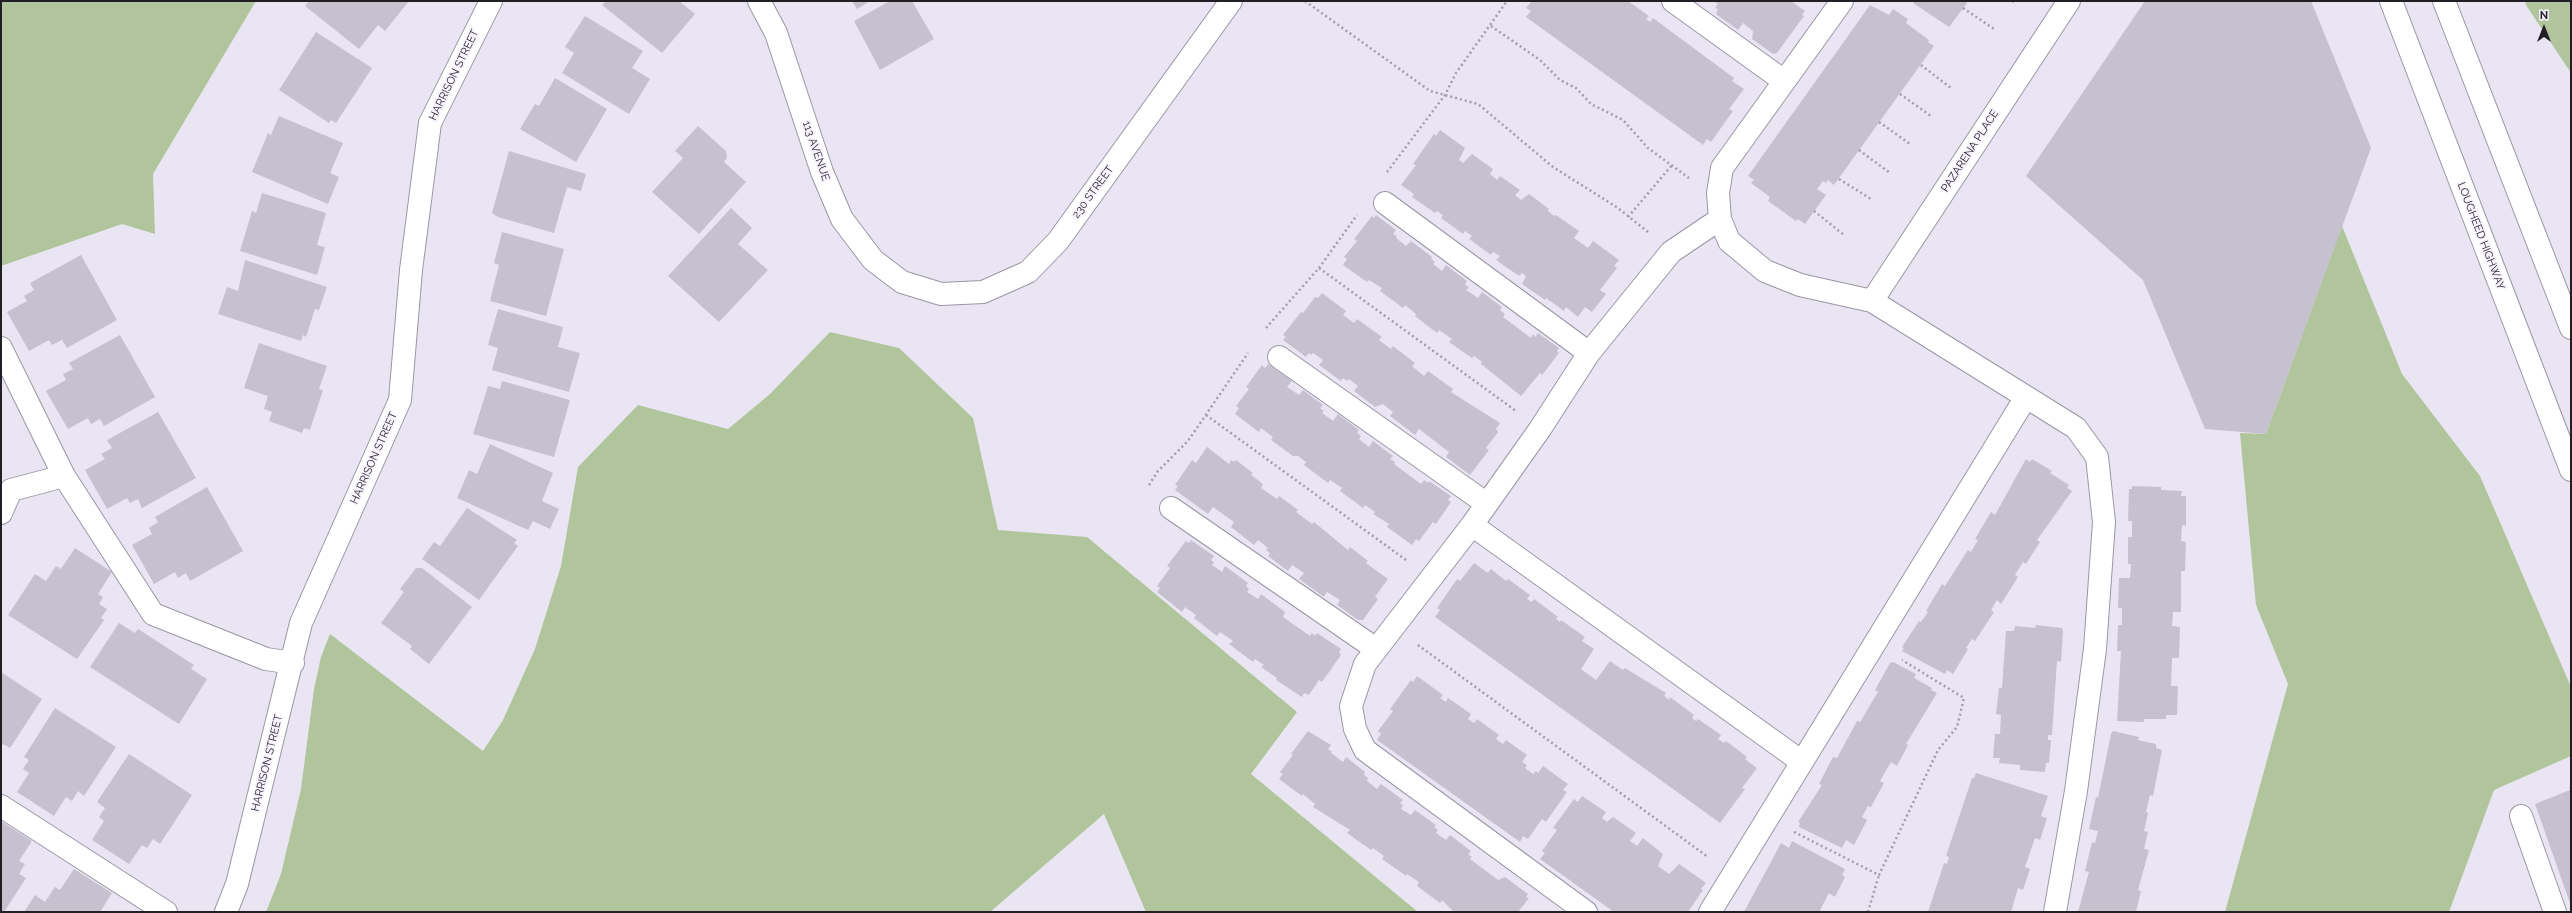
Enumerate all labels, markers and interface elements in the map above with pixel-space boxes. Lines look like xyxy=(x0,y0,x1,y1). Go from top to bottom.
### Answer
north arrow xyxy=(2524,8,2564,48)
text: N xyxy=(2540,9,2548,22)
street label: HARRISON STREET xyxy=(426,27,482,123)
street label: PAZARENA PLACE xyxy=(1938,107,2002,195)
street label: 113 AVENUE xyxy=(800,119,832,183)
street label: 230 STREET xyxy=(1069,163,1117,221)
street label: LOUGHEED HIGHWAY xyxy=(2454,180,2508,292)
street label: HARRISON STREET xyxy=(348,410,400,506)
street label: HARRISON STREET xyxy=(249,713,285,813)

